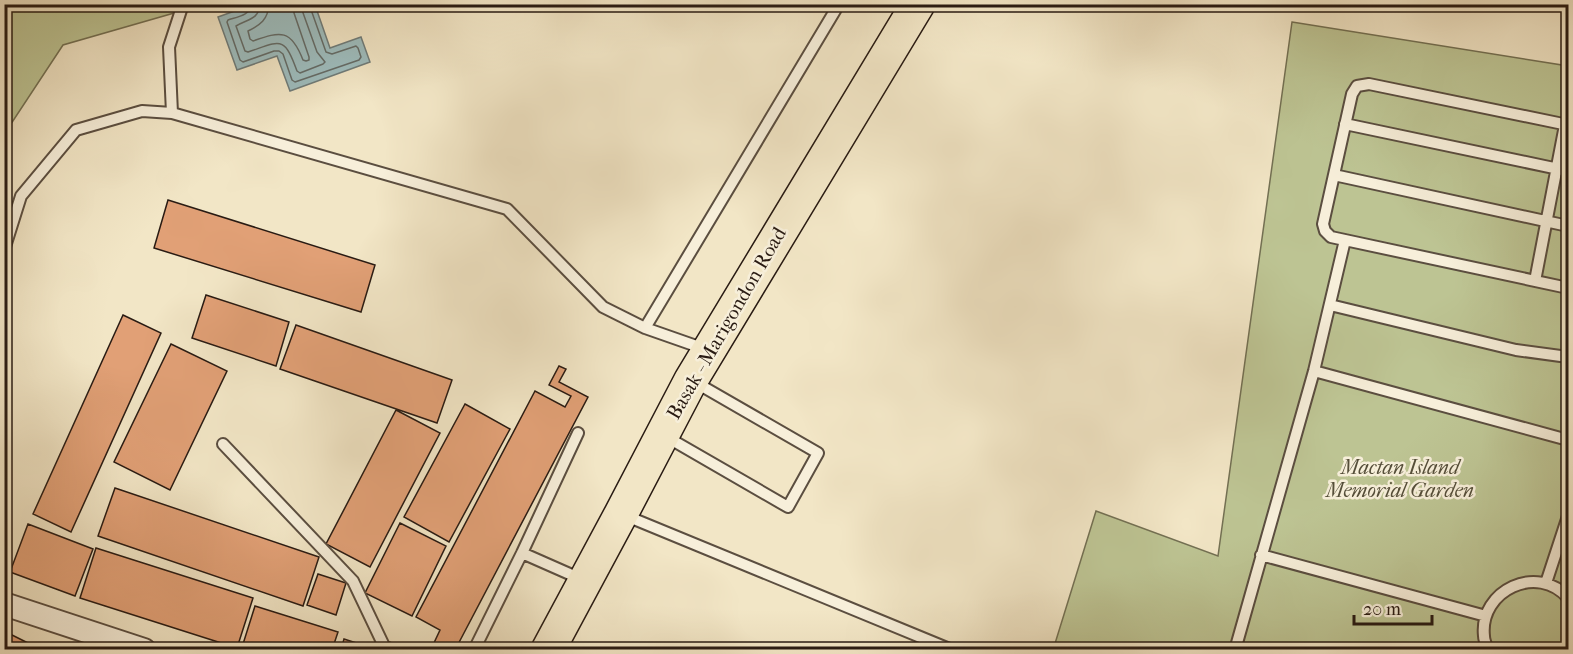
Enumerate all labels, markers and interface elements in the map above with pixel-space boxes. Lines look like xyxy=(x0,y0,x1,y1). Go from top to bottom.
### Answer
street label: Basak - Marigondon Road xyxy=(662,222,792,424)
park label: Mactan Island Memorial Garden xyxy=(1324,456,1474,502)
scale bar xyxy=(1354,588,1432,626)
text: 20 m xyxy=(1363,599,1401,620)

